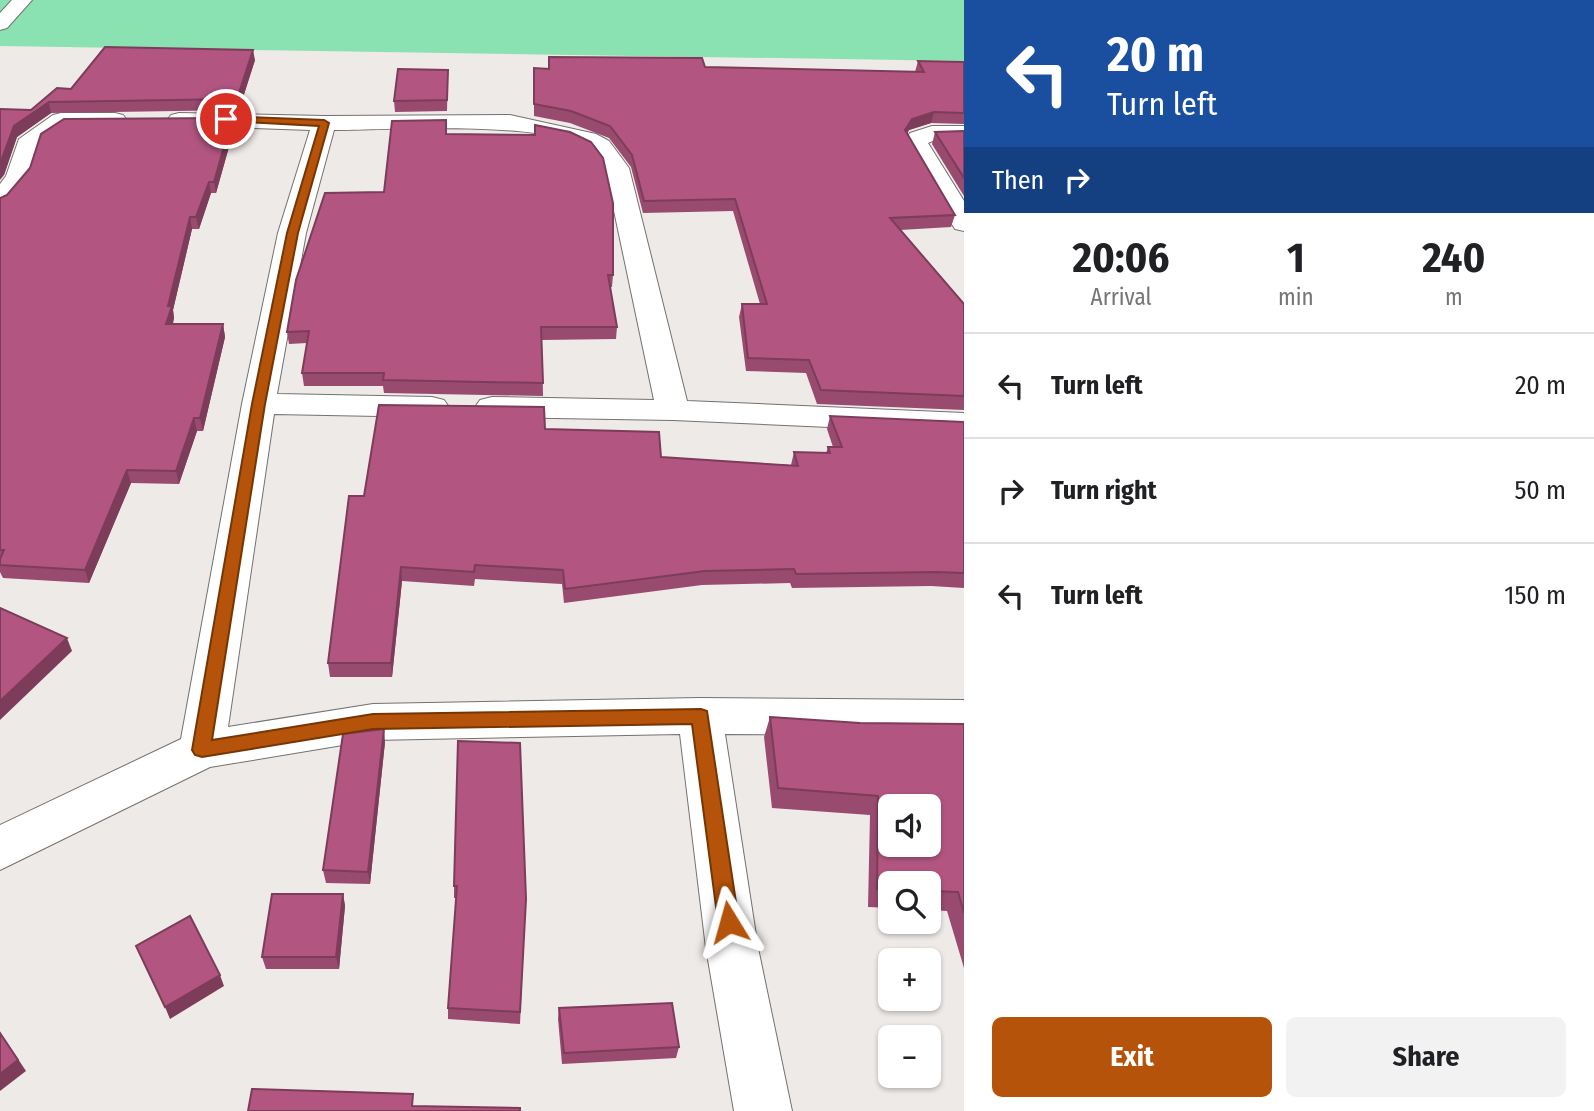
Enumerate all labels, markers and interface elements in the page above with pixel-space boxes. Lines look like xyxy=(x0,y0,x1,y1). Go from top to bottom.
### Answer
text: 20 m xyxy=(1107,25,1204,84)
icon: left xyxy=(992,28,1083,119)
text: Turn left xyxy=(1107,85,1217,123)
pin xyxy=(196,89,256,149)
icon: arrive xyxy=(207,100,245,138)
icon: right xyxy=(1058,161,1096,199)
text: Then xyxy=(992,165,1044,196)
text: 20:06 xyxy=(1073,233,1169,283)
text: 1 xyxy=(1287,233,1305,283)
text: 240 xyxy=(1422,233,1485,283)
text: Arrival xyxy=(1091,283,1152,311)
text: min xyxy=(1278,283,1314,311)
text: m xyxy=(1445,283,1463,311)
icon: left xyxy=(992,367,1030,405)
text: Turn left xyxy=(1051,370,1143,401)
text: 20 m xyxy=(1515,370,1566,401)
icon: right xyxy=(992,472,1030,510)
text: Turn right xyxy=(1051,475,1157,506)
text: 50 m xyxy=(1514,475,1566,506)
icon: left xyxy=(992,577,1030,615)
text: Turn left xyxy=(1051,580,1143,611)
text: 150 m xyxy=(1504,580,1566,611)
map controls xyxy=(878,794,941,1088)
button: sound xyxy=(878,794,941,857)
button: search xyxy=(878,871,941,934)
position arrow xyxy=(692,885,766,959)
button: + xyxy=(878,948,941,1011)
button: Exit xyxy=(992,1017,1272,1097)
button: Share xyxy=(1286,1017,1566,1097)
button: − xyxy=(878,1025,941,1088)

